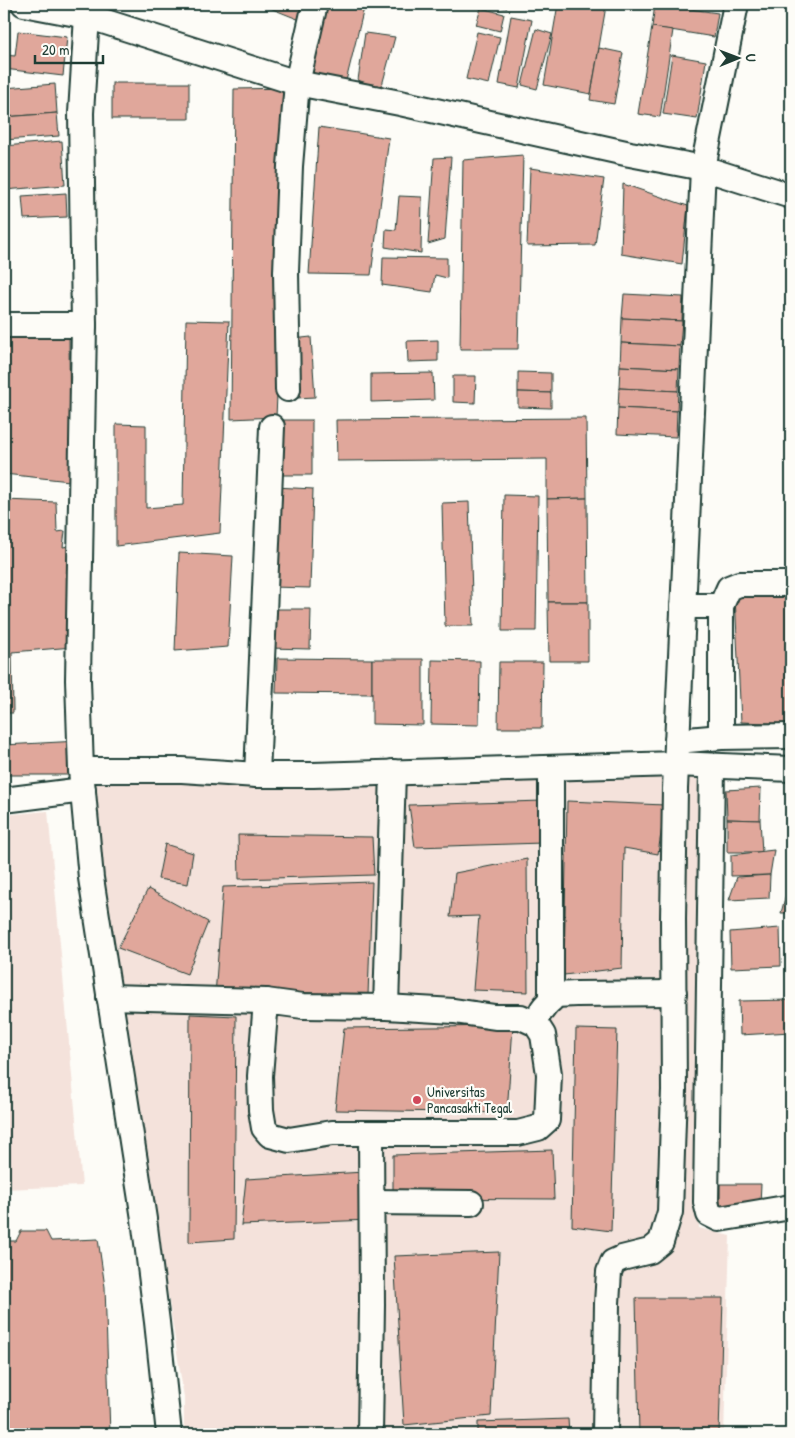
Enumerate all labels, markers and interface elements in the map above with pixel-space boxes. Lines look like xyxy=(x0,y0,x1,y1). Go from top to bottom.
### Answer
scale bar xyxy=(35,32,102,64)
north arrow xyxy=(712,32,762,82)
text: 20 m xyxy=(42,39,69,60)
text: U xyxy=(742,54,761,62)
place label: Universitas Pancasakti Tegal xyxy=(427,1082,512,1118)
marker: Universitas Pancasakti Tegal xyxy=(411,1094,423,1106)

